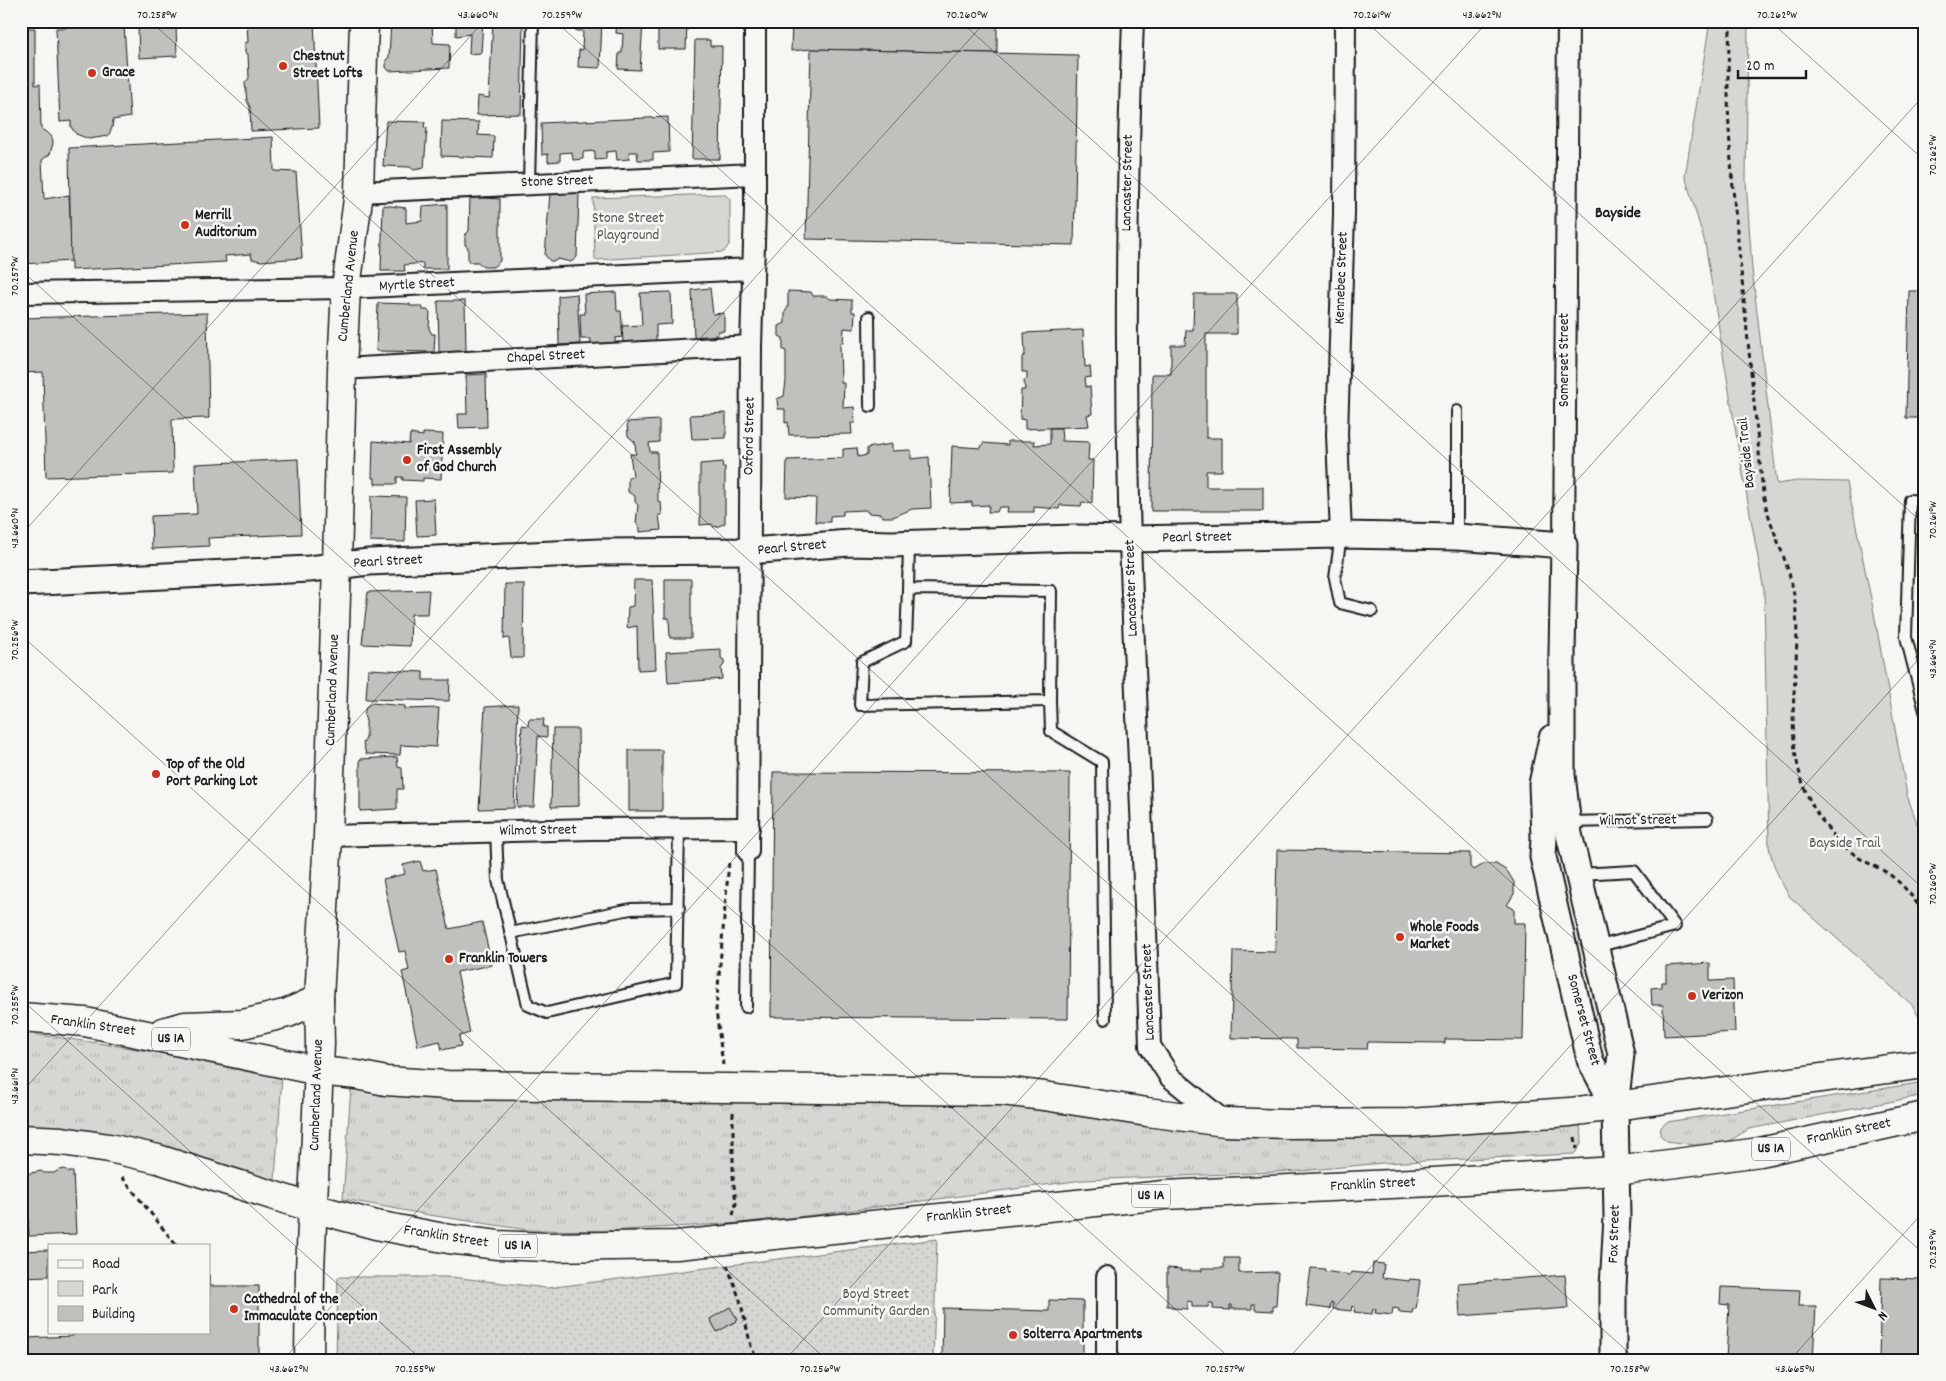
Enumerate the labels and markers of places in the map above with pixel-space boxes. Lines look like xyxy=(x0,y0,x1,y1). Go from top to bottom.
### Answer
place label: Chestnut Street Lofts xyxy=(293,46,363,85)
marker: Chestnut Street Lofts xyxy=(277,60,289,72)
place label: Grace xyxy=(102,62,135,84)
marker: Grace xyxy=(86,67,98,79)
place label: Merrill Auditorium xyxy=(195,205,257,244)
marker: Merrill Auditorium xyxy=(179,219,191,231)
place label: First Assembly of God Church xyxy=(417,440,502,479)
marker: First Assembly of God Church xyxy=(401,454,413,466)
place label: Top of the Old Port Parking Lot xyxy=(166,754,258,793)
marker: Top of the Old Port Parking Lot xyxy=(150,768,162,780)
place label: Whole Foods Market xyxy=(1410,917,1479,956)
marker: Whole Foods Market xyxy=(1394,931,1406,943)
place label: Franklin Towers xyxy=(459,948,548,970)
marker: Franklin Towers xyxy=(443,953,455,965)
place label: Verizon xyxy=(1702,985,1744,1007)
marker: Verizon xyxy=(1686,990,1698,1002)
place label: Cathedral of the Immaculate Conception xyxy=(244,1289,377,1328)
marker: Cathedral of the Immaculate Conception xyxy=(228,1303,240,1315)
place label: Solterra Apartments xyxy=(1023,1324,1143,1346)
marker: Solterra Apartments xyxy=(1007,1329,1019,1341)

